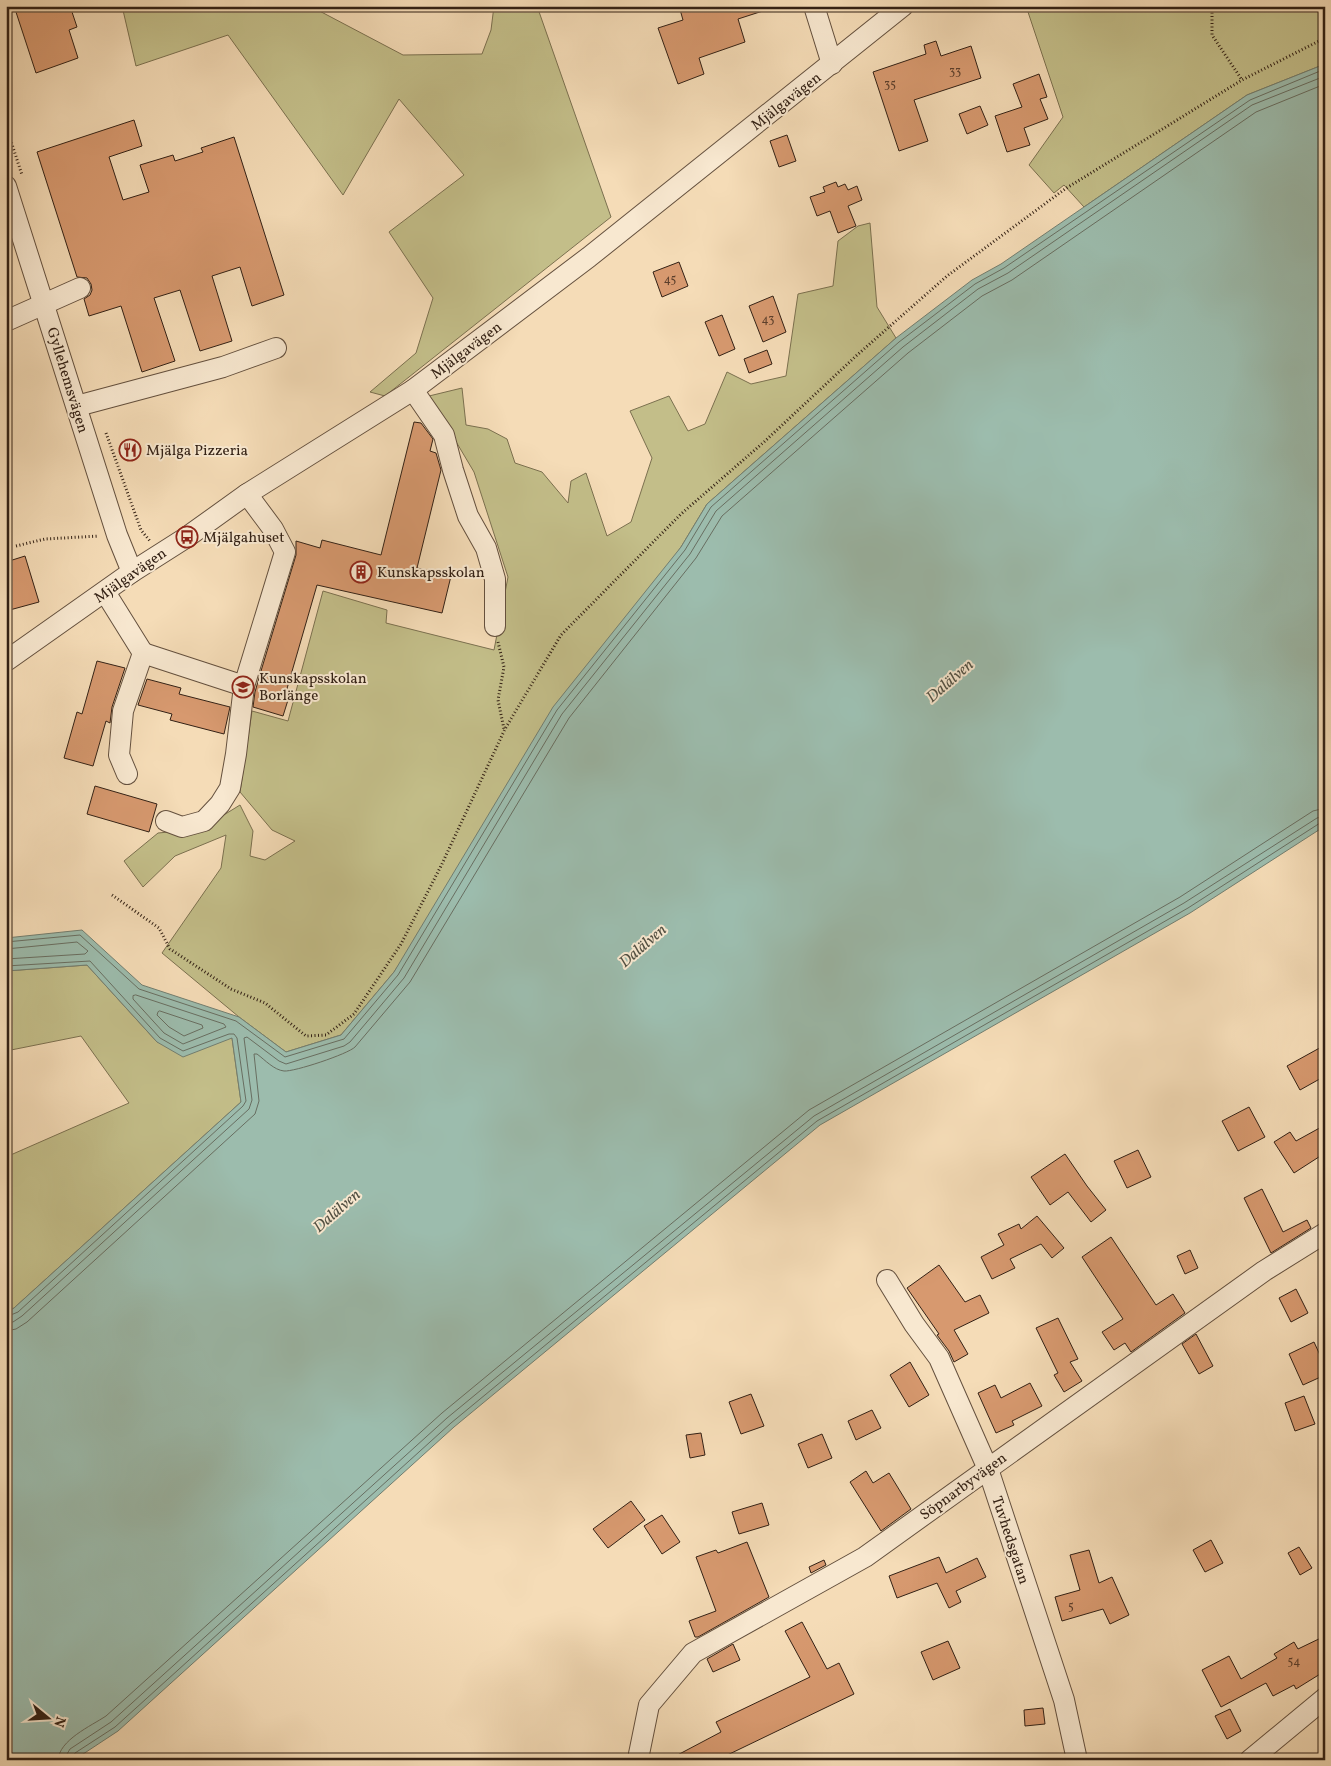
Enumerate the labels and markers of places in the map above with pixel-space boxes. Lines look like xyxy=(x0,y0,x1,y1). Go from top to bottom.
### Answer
restaurant icon: Mjälga Pizzeria xyxy=(118,438,142,462)
place label: Mjälga Pizzeria xyxy=(146,441,248,462)
bus stop icon: Mjälgahuset xyxy=(175,525,199,549)
place label: Mjälgahuset xyxy=(203,528,285,549)
building icon: Kunskapsskolan xyxy=(349,560,373,584)
place label: Kunskapsskolan xyxy=(377,563,485,584)
place label: Kunskapsskolan Borlänge xyxy=(259,669,367,707)
school or university icon: Kunskapsskolan Borlänge xyxy=(231,675,255,699)

